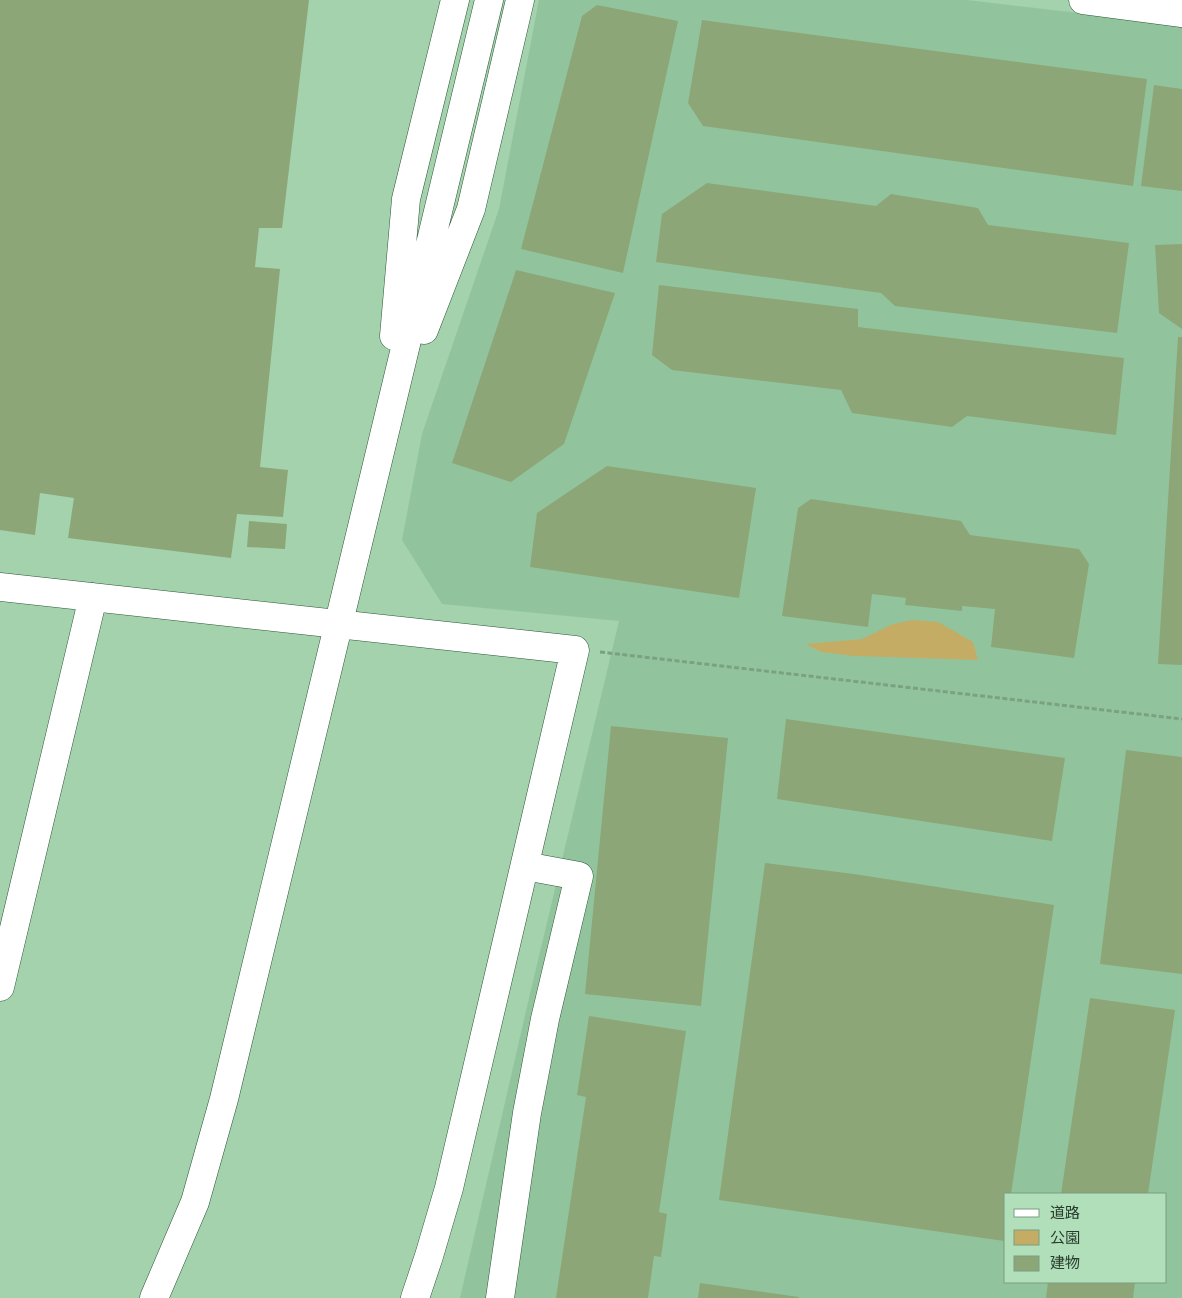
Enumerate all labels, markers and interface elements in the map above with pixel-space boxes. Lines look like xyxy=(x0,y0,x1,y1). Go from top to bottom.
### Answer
legend xyxy=(1004,1193,1167,1283)
text: 道路 xyxy=(1050,1203,1080,1222)
text: 公園 xyxy=(1050,1228,1080,1247)
text: 建物 xyxy=(1050,1253,1080,1272)

